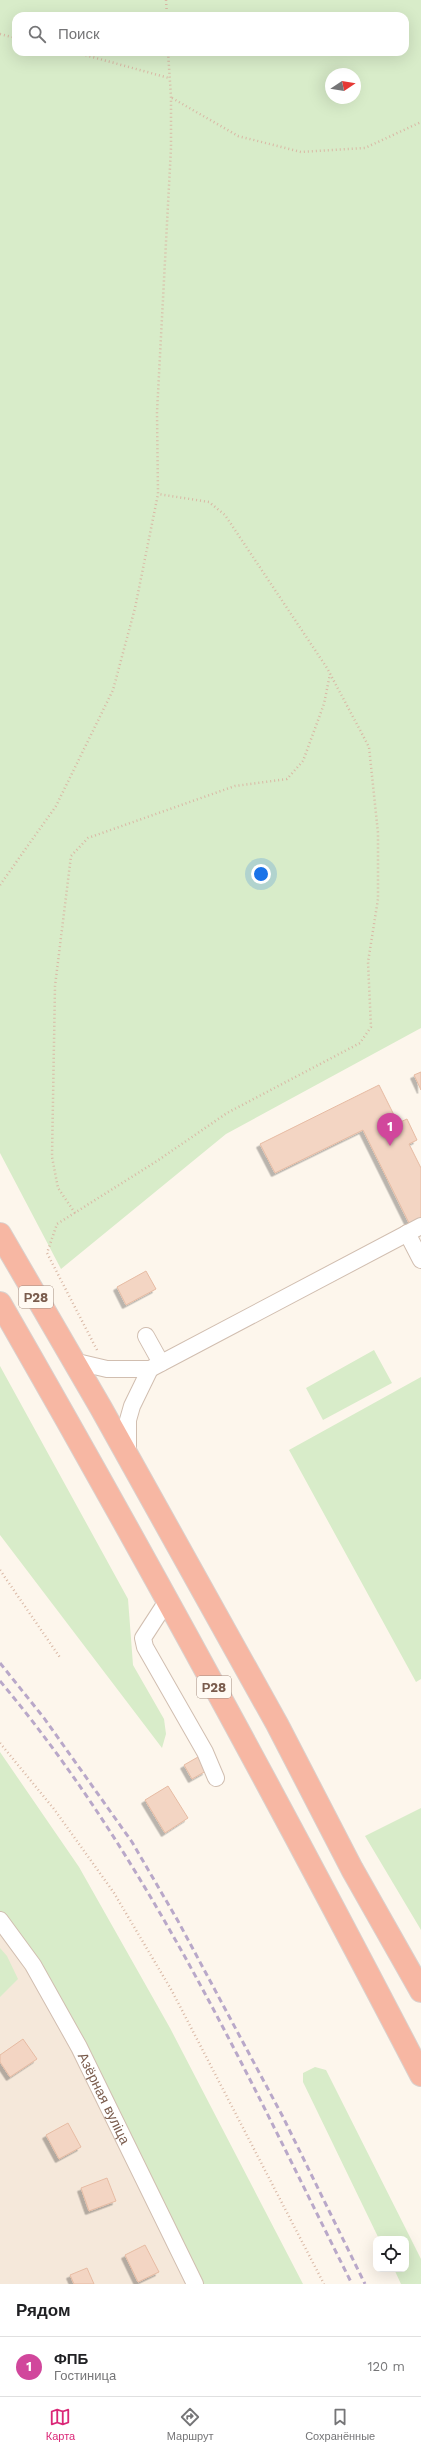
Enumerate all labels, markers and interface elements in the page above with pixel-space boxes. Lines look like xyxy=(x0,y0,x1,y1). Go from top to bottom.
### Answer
search box xyxy=(12,12,409,56)
icon: search xyxy=(26,23,48,45)
text: Поиск xyxy=(58,25,100,43)
north arrow xyxy=(325,68,361,104)
your location xyxy=(251,864,271,884)
pin: 1 xyxy=(377,1113,403,1146)
road number: Р28 xyxy=(19,1286,53,1308)
road number: Р28 xyxy=(197,1676,231,1698)
street label: Азёрная вуліца xyxy=(75,2050,133,2147)
map controls xyxy=(373,2236,409,2272)
button: locate xyxy=(373,2236,409,2272)
text: Рядом xyxy=(16,2300,71,2320)
text: ФПБ xyxy=(54,2350,88,2368)
text: 1 xyxy=(26,2359,32,2374)
text: 120 m xyxy=(367,2359,405,2374)
text: Гостиница xyxy=(54,2368,116,2383)
tab: Карта xyxy=(46,2406,75,2443)
tab: Маршрут xyxy=(167,2406,214,2443)
tab: Сохранённые xyxy=(305,2406,375,2443)

